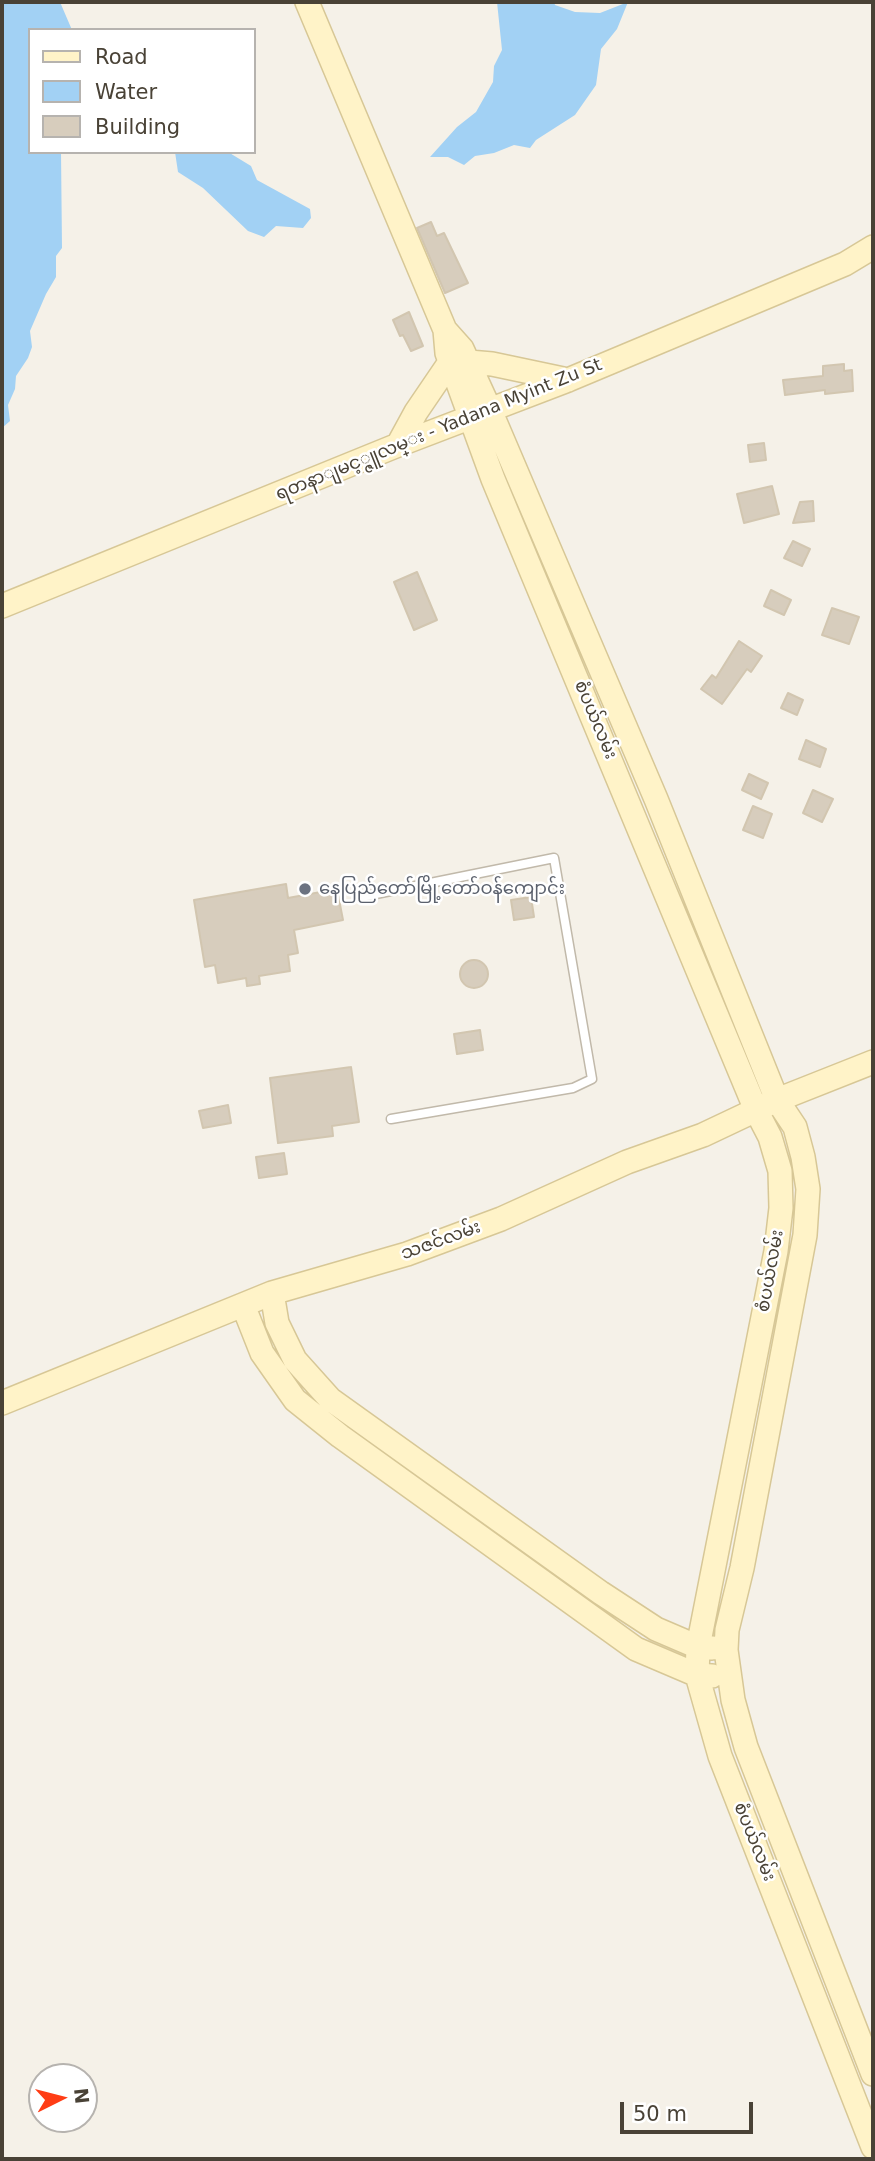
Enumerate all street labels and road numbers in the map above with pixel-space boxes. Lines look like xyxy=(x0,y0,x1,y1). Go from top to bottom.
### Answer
street label: ရတနာျမင့္ဇူလမ္း - Yadana Myint Zu St xyxy=(273,354,605,506)
street label: စံပယ်လမ်း xyxy=(569,677,621,763)
street label: သဇင်လမ်း xyxy=(398,1217,484,1265)
street label: စံပယ်လမ်း xyxy=(753,1228,789,1314)
street label: စံပယ်လမ်း xyxy=(728,1799,780,1885)

